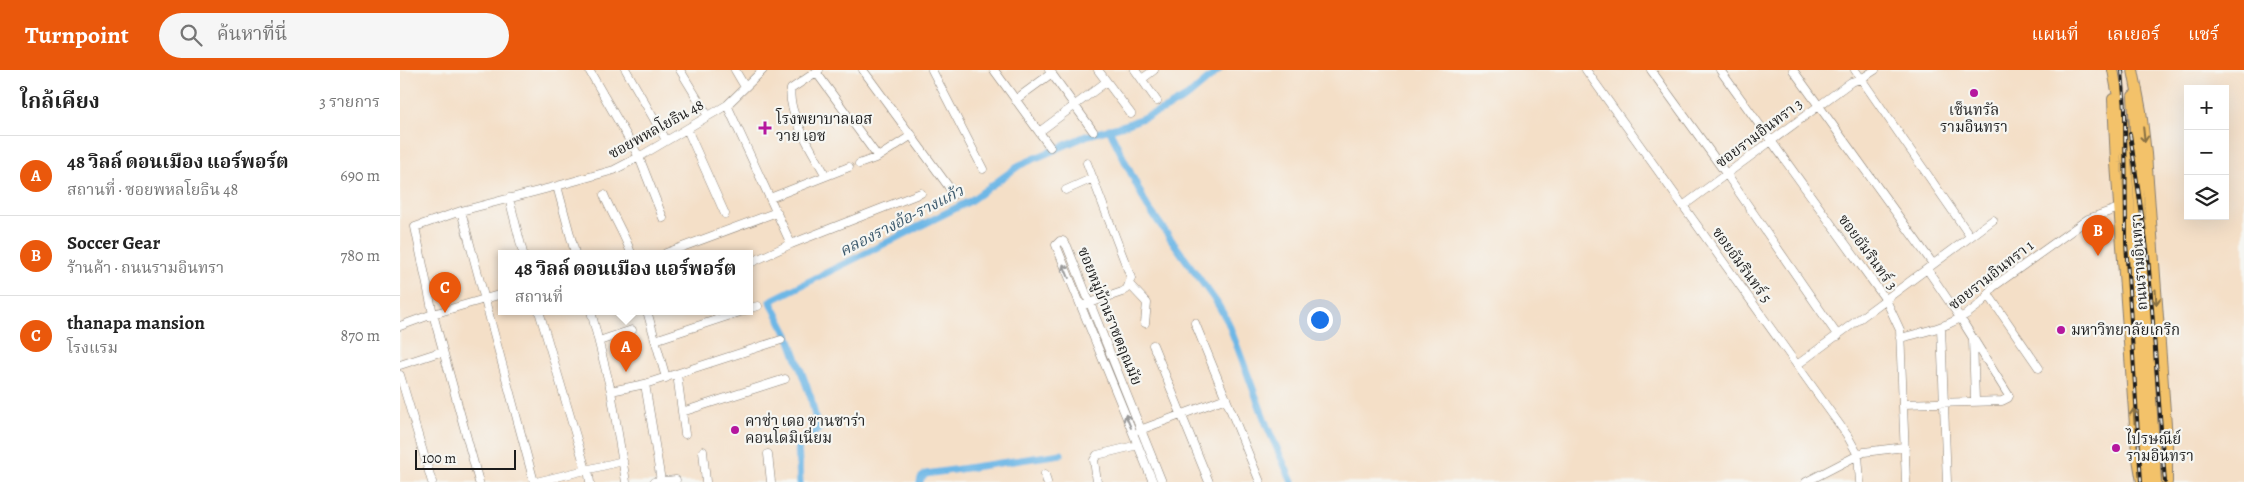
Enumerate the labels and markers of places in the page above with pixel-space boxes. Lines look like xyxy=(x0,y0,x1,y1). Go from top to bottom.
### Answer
marker: เซ็นทรัล รามอินทรา xyxy=(1968,87,1980,99)
place label: เซ็นทรัล รามอินทรา xyxy=(1940,100,2008,137)
place label: โรงพยาบาลเอส วาย เอช xyxy=(775,108,873,146)
marker: โรงพยาบาลเอส วาย เอช xyxy=(758,121,772,135)
pin: B xyxy=(2082,215,2114,256)
pin: C xyxy=(429,272,461,313)
place label: มหาวิทยาลัยเกริก xyxy=(2071,320,2180,340)
marker: มหาวิทยาลัยเกริก xyxy=(2055,324,2067,336)
pin: A xyxy=(610,331,642,372)
place label: คาซ่า เดอ ซานซาร่า คอนโดมิเนี่ยม xyxy=(745,411,865,448)
marker: คาซ่า เดอ ซานซาร่า คอนโดมิเนี่ยม xyxy=(729,424,741,436)
place label: ไปรษณีย์ รามอินทรา xyxy=(2125,428,2194,466)
marker: ไปรษณีย์ รามอินทรา xyxy=(2110,442,2122,454)

